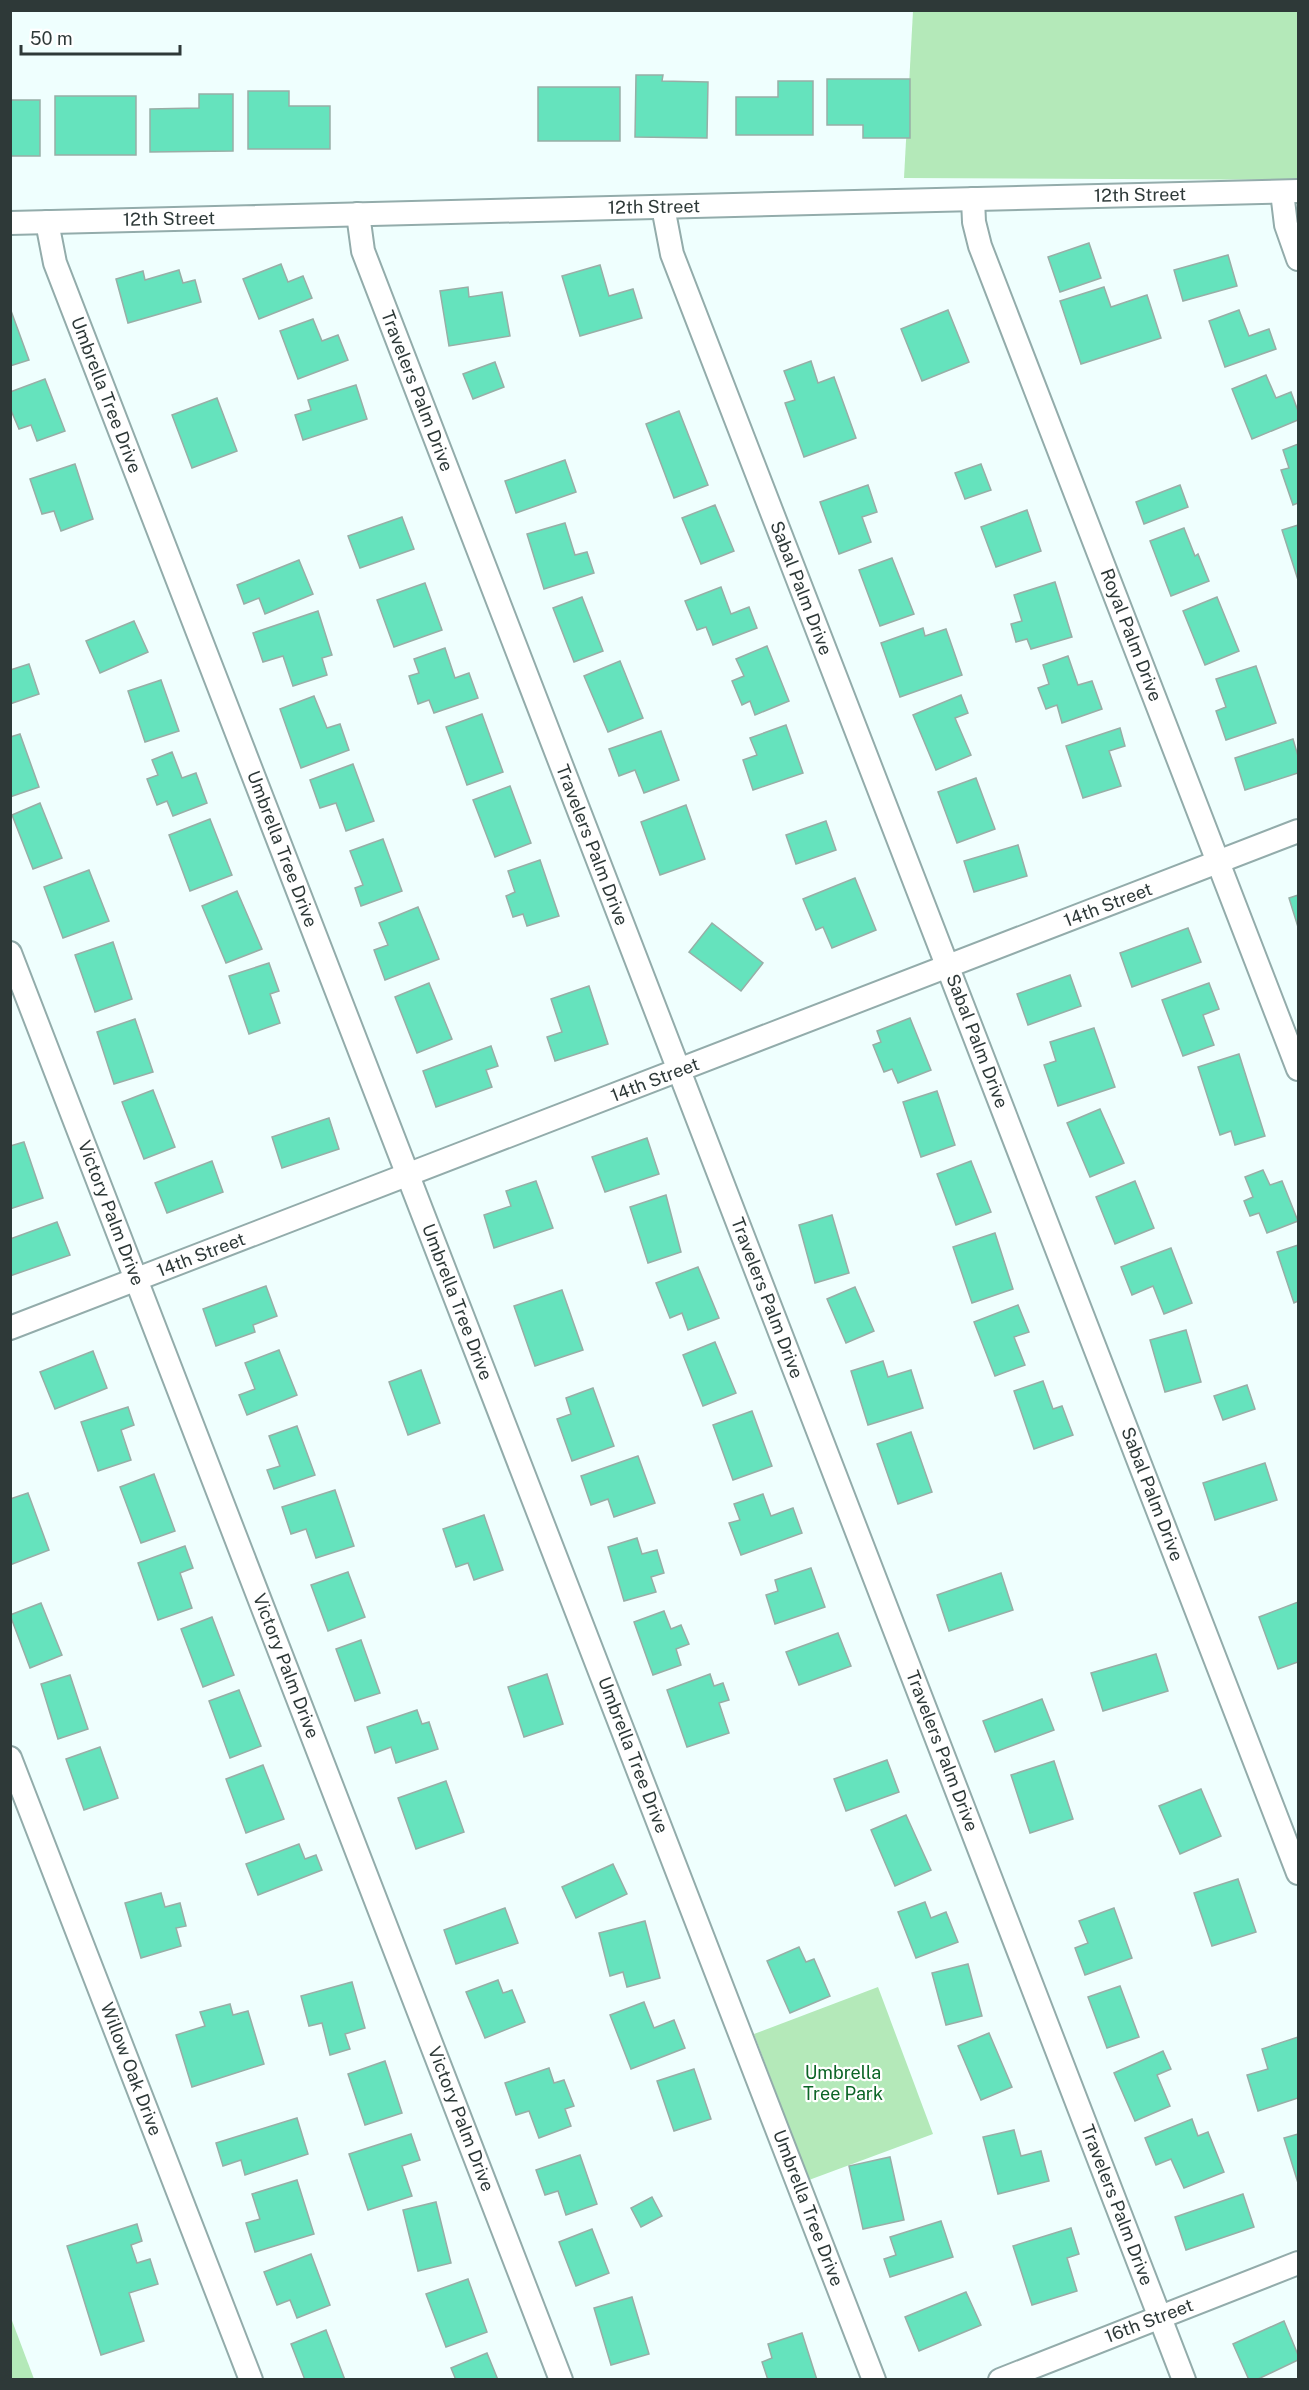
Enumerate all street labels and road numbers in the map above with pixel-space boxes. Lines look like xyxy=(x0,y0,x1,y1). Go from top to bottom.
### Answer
street label: 12th Street xyxy=(1094,183,1186,206)
street label: 12th Street xyxy=(608,195,700,218)
street label: 12th Street xyxy=(123,207,215,230)
street label: Travelers Palm Drive xyxy=(377,307,458,474)
street label: Umbrella Tree Drive xyxy=(67,314,146,476)
street label: Sabal Palm Drive xyxy=(766,518,837,658)
street label: Royal Palm Drive xyxy=(1096,565,1166,704)
street label: Travelers Palm Drive xyxy=(552,761,633,928)
street label: Umbrella Tree Drive xyxy=(243,768,322,930)
street label: 14th Street xyxy=(1061,878,1155,931)
street label: Sabal Palm Drive xyxy=(942,971,1013,1111)
street label: 14th Street xyxy=(608,1053,702,1106)
street label: Victory Palm Drive xyxy=(74,1137,149,1288)
street label: Travelers Palm Drive xyxy=(727,1214,808,1381)
street label: Umbrella Tree Drive xyxy=(418,1221,497,1383)
street label: 14th Street xyxy=(154,1228,248,1281)
street label: Sabal Palm Drive xyxy=(1117,1424,1188,1564)
street label: Victory Palm Drive xyxy=(249,1590,324,1741)
street label: Travelers Palm Drive xyxy=(902,1667,983,1834)
street label: Umbrella Tree Drive xyxy=(594,1674,673,1836)
street label: Willow Oak Drive xyxy=(96,1999,167,2138)
street label: Victory Palm Drive xyxy=(424,2043,499,2194)
street label: Travelers Palm Drive xyxy=(1077,2121,1158,2288)
street label: Umbrella Tree Drive xyxy=(769,2127,848,2289)
street label: 16th Street xyxy=(1102,2294,1196,2347)

